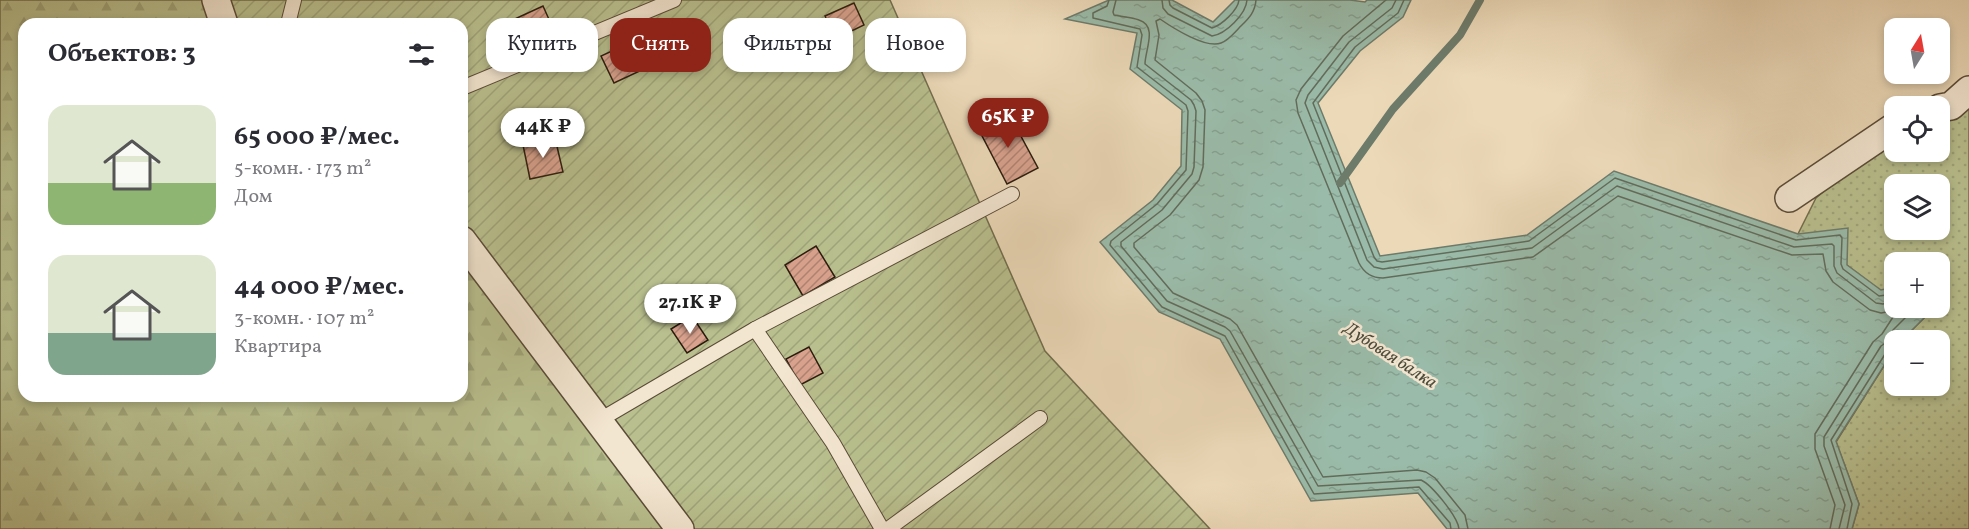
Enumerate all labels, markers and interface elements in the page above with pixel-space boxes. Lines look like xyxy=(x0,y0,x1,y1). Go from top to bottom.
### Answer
chip: Купить xyxy=(486,18,598,72)
chip: Снять xyxy=(610,18,711,72)
chip: Фильтры xyxy=(723,18,853,72)
chip: Новое xyxy=(865,18,966,72)
north arrow xyxy=(1884,18,1950,84)
map controls xyxy=(1884,18,1950,396)
text: Объектов: 3 xyxy=(48,36,196,72)
icon: filters xyxy=(405,38,438,71)
button: locate xyxy=(1884,96,1950,162)
pin: 65K ₽ xyxy=(966,98,1050,149)
text: 65K ₽ xyxy=(982,103,1034,131)
pin: 44K ₽ xyxy=(501,108,585,159)
text: 44K ₽ xyxy=(515,113,571,141)
text: 65 000 ₽/мес. xyxy=(234,119,400,155)
icon: home xyxy=(96,129,168,201)
text: 5-комн. · 173 m² xyxy=(234,155,371,183)
button: layers xyxy=(1884,174,1950,240)
text: Дом xyxy=(234,183,273,211)
button: + xyxy=(1884,252,1950,318)
text: 44 000 ₽/мес. xyxy=(234,269,405,305)
icon: home xyxy=(96,279,168,351)
pin: 27.1K ₽ xyxy=(635,284,745,335)
text: 27.1K ₽ xyxy=(658,289,722,317)
text: 3-комн. · 107 m² xyxy=(234,305,374,333)
water label: Дубовая балка xyxy=(1337,316,1441,395)
button: − xyxy=(1884,330,1950,396)
text: Квартира xyxy=(234,333,322,361)

